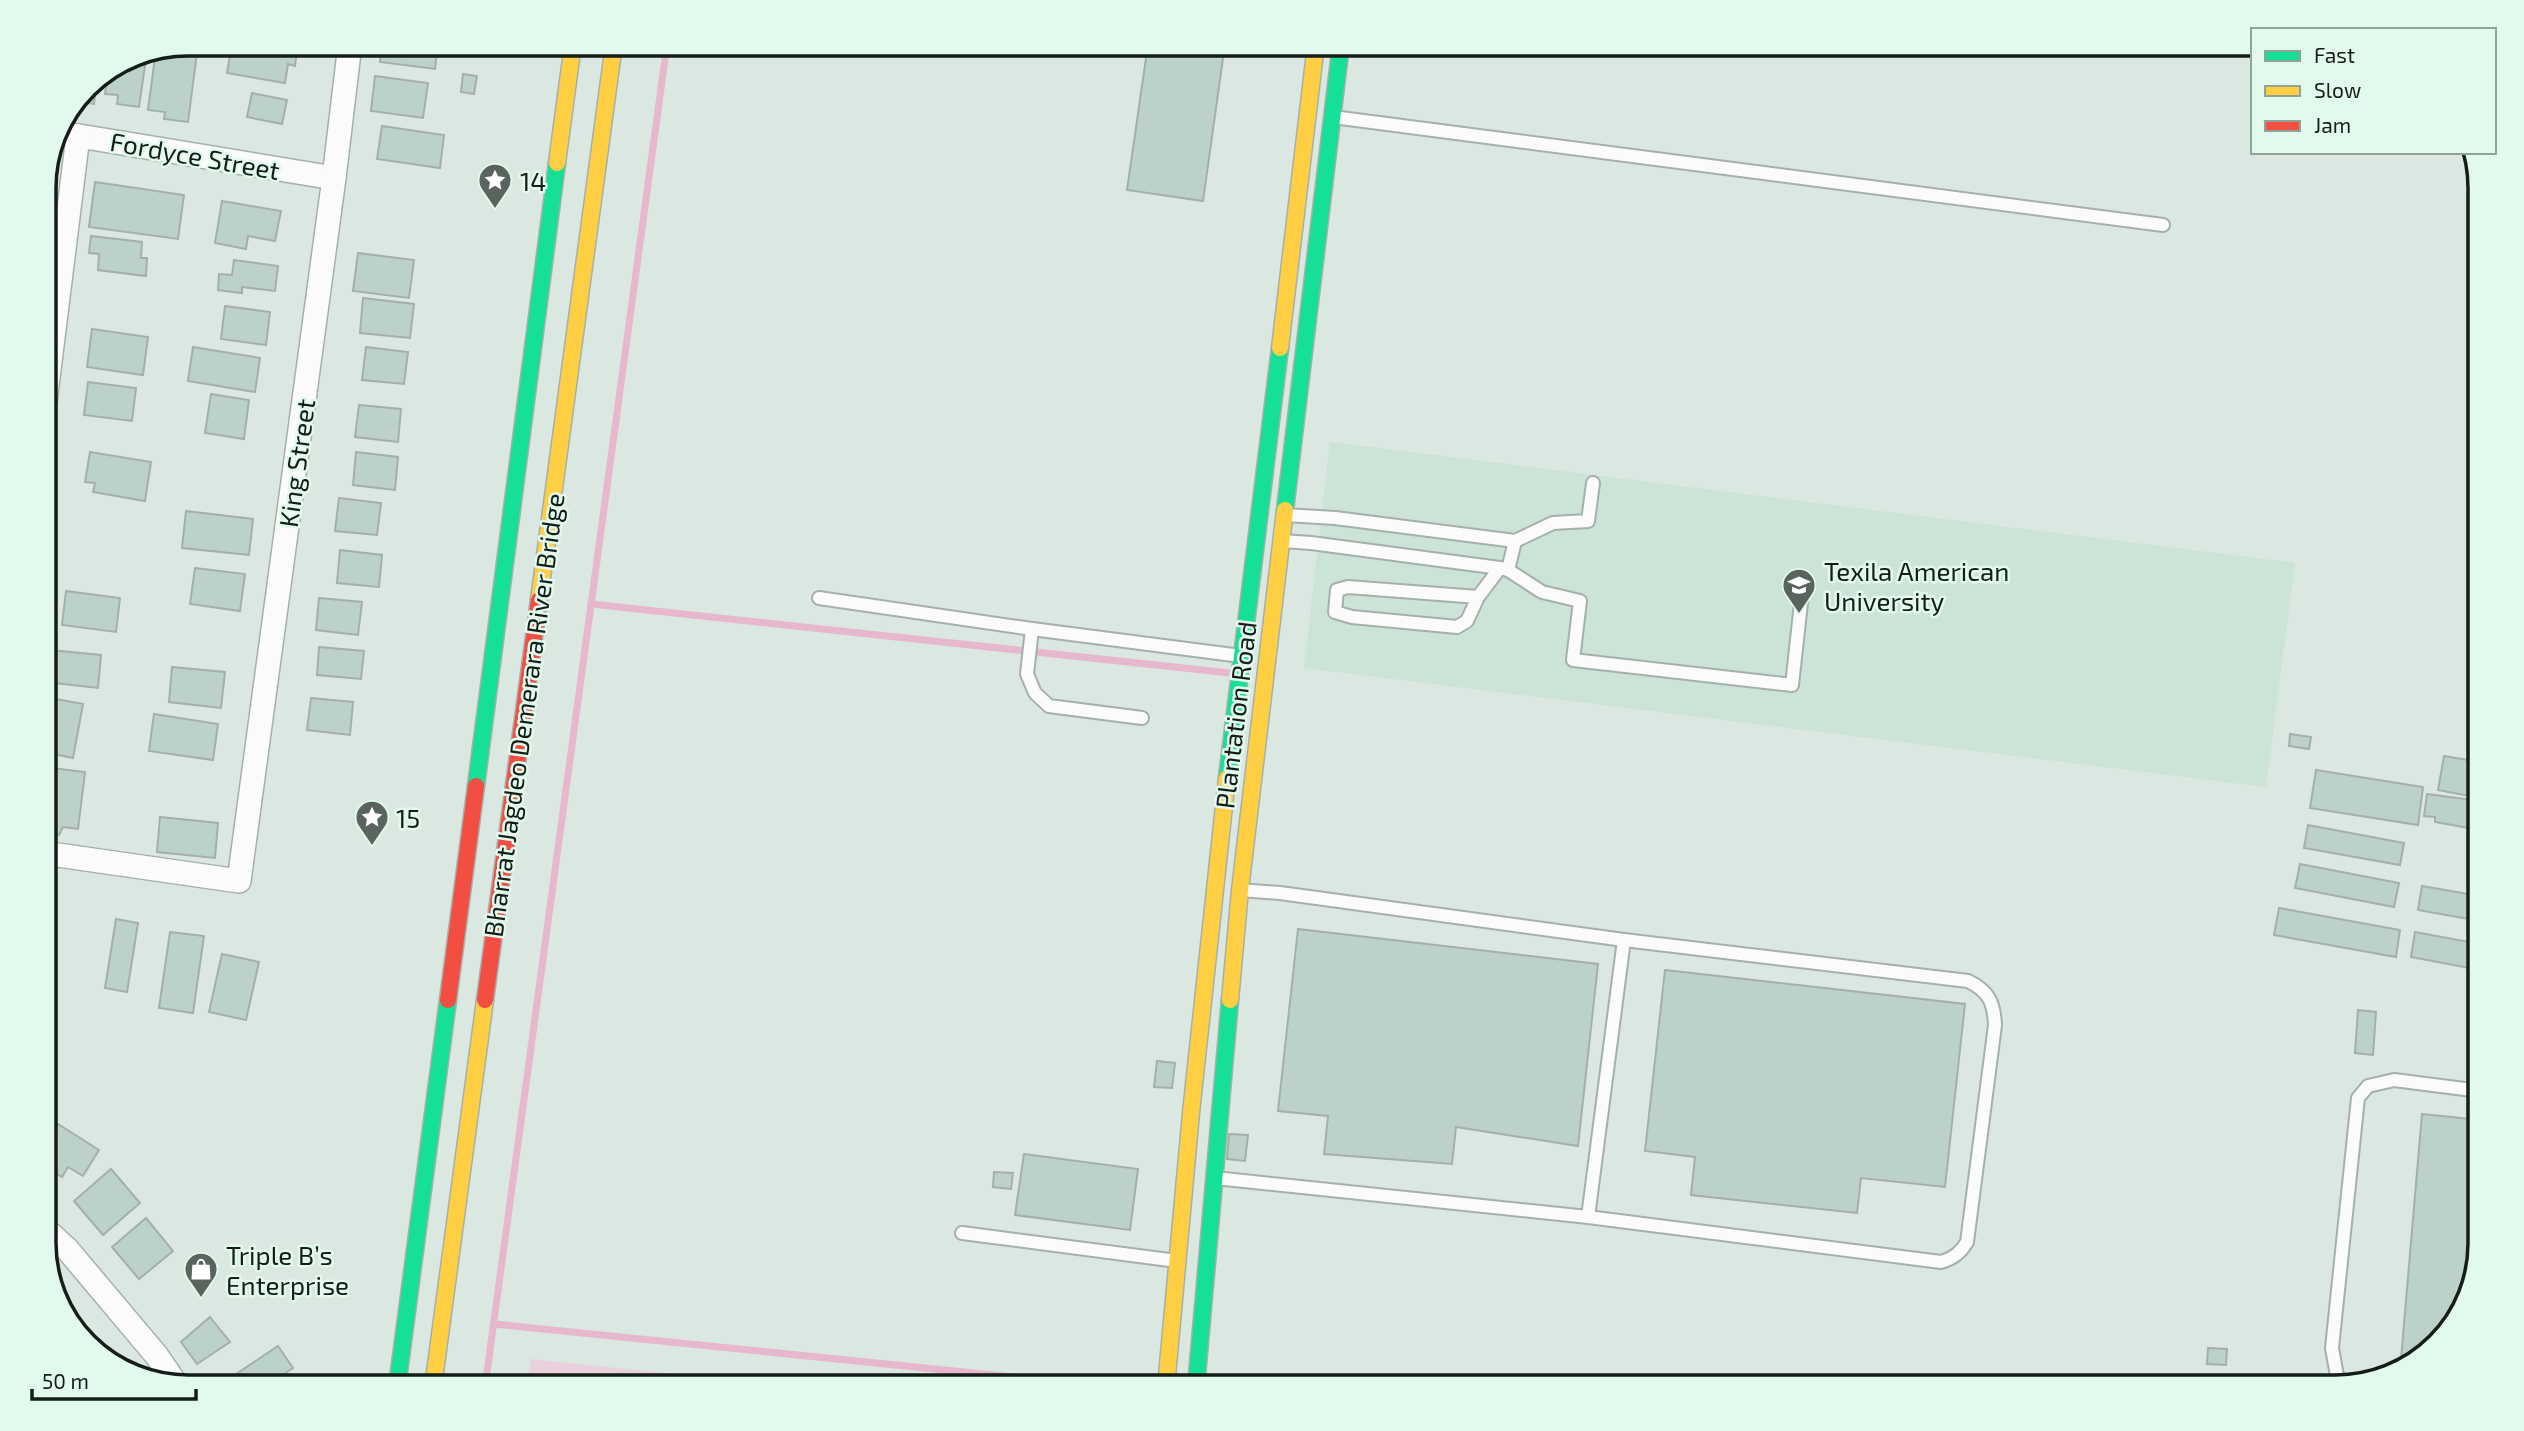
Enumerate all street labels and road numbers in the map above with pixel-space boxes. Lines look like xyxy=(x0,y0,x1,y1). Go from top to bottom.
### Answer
street label: Fordyce Street xyxy=(108,125,282,185)
street label: King Street xyxy=(272,397,320,529)
street label: Bharrat Jagdeo Demerara River Bridge xyxy=(476,491,570,939)
street label: Plantation Road xyxy=(1208,620,1262,810)

